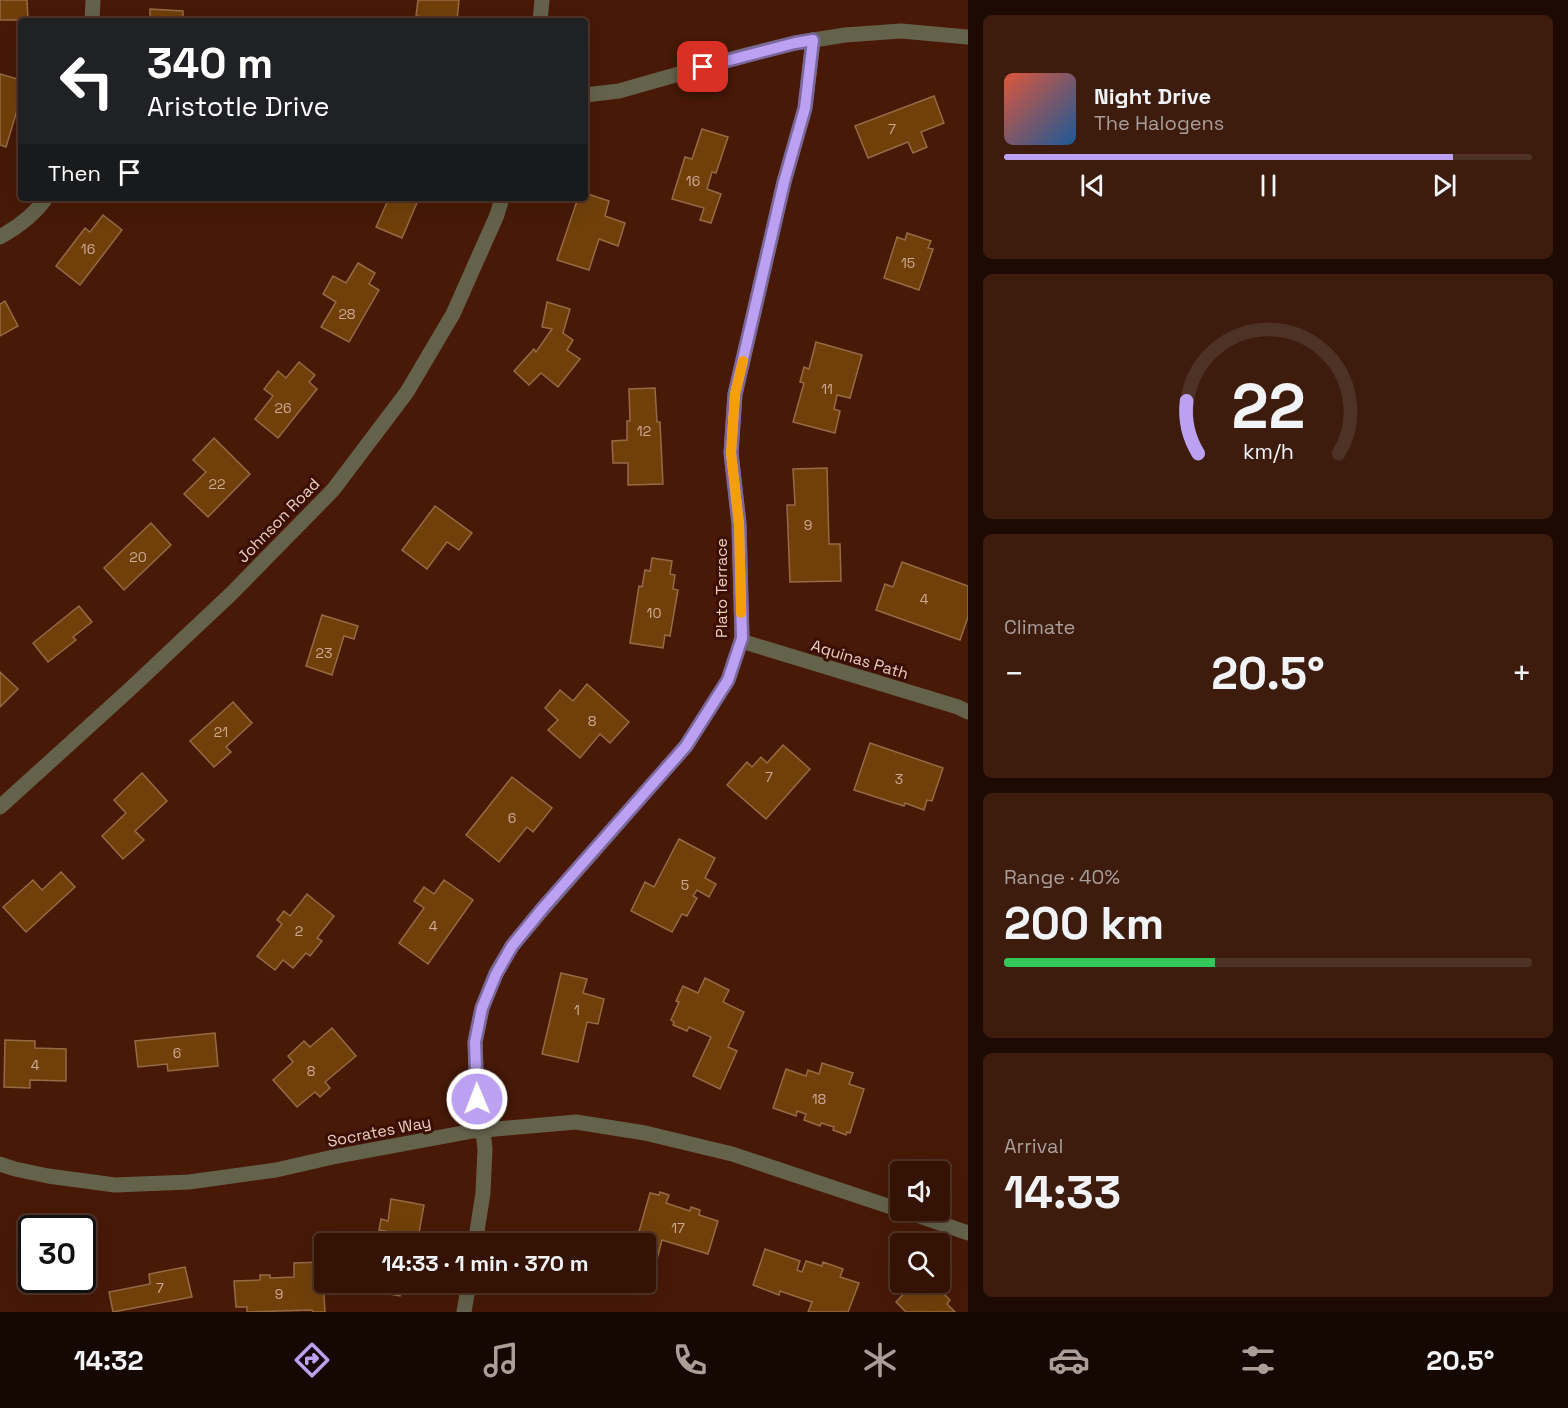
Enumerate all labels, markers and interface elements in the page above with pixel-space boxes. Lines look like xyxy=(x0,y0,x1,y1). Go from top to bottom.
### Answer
text: 340 m xyxy=(147,37,273,90)
pin xyxy=(677,41,728,92)
icon: left xyxy=(48,42,126,120)
icon: arrive xyxy=(686,50,719,83)
text: Night Drive xyxy=(1094,82,1211,110)
text: Aristotle Drive xyxy=(147,89,329,124)
text: The Halogens xyxy=(1094,110,1224,136)
house number: 7 xyxy=(888,120,896,138)
icon: arrive xyxy=(113,156,146,189)
text: Then xyxy=(48,159,101,187)
icon: previous xyxy=(1076,169,1109,202)
icon: pause xyxy=(1252,169,1285,202)
icon: next xyxy=(1428,169,1461,202)
house number: 16 xyxy=(686,172,700,190)
house number: 16 xyxy=(81,240,95,258)
house number: 15 xyxy=(901,254,915,272)
house number: 28 xyxy=(338,305,356,323)
text: 22 xyxy=(1231,367,1305,446)
house number: 11 xyxy=(821,380,833,398)
house number: 26 xyxy=(274,399,292,417)
house number: 12 xyxy=(637,422,651,440)
text: km/h xyxy=(1242,438,1294,465)
street label: Johnson Road xyxy=(233,473,324,567)
house number: 22 xyxy=(209,475,225,493)
house number: 9 xyxy=(804,516,812,534)
street label: Plato Terrace xyxy=(711,538,732,638)
house number: 20 xyxy=(129,548,147,566)
house number: 4 xyxy=(920,590,929,608)
house number: 10 xyxy=(647,604,661,622)
text: Climate xyxy=(1004,614,1075,640)
street label: Aquinas Path xyxy=(809,635,911,684)
house number: 23 xyxy=(316,644,332,662)
text: 20.5° xyxy=(1211,645,1325,702)
text: − xyxy=(1004,653,1024,695)
text: + xyxy=(1512,653,1532,695)
house number: 8 xyxy=(588,712,597,730)
house number: 21 xyxy=(214,723,228,741)
house number: 7 xyxy=(765,768,773,786)
house number: 3 xyxy=(895,770,903,788)
house number: 6 xyxy=(508,809,516,827)
text: Range · 40% xyxy=(1004,864,1120,890)
house number: 5 xyxy=(681,876,689,894)
text: 200 km xyxy=(1004,895,1164,952)
house number: 4 xyxy=(429,917,438,935)
house number: 2 xyxy=(295,922,303,940)
house number: 1 xyxy=(574,1001,580,1019)
house number: 6 xyxy=(173,1044,181,1062)
house number: 4 xyxy=(31,1056,40,1074)
house number: 8 xyxy=(307,1062,316,1080)
position arrow xyxy=(445,1067,509,1131)
house number: 18 xyxy=(812,1090,827,1108)
street label: Socrates Way xyxy=(325,1111,433,1152)
text: Arrival xyxy=(1004,1133,1063,1159)
map controls xyxy=(890,1161,950,1293)
button: sound xyxy=(890,1161,950,1221)
text: 14:33 xyxy=(1004,1164,1121,1221)
speed limit sign: 30 xyxy=(18,1215,96,1293)
house number: 17 xyxy=(671,1219,685,1237)
button: search xyxy=(890,1233,950,1293)
text: 14:33 · 1 min · 370 m xyxy=(381,1249,589,1277)
house number: 7 xyxy=(156,1279,164,1297)
house number: 9 xyxy=(275,1285,283,1303)
icon: directions xyxy=(291,1339,333,1381)
icon: music xyxy=(480,1339,522,1381)
icon: phone xyxy=(669,1339,711,1381)
icon: climate xyxy=(859,1339,901,1381)
icon: car xyxy=(1048,1339,1090,1381)
icon: filters xyxy=(1237,1339,1279,1381)
text: 14:32 xyxy=(74,1343,144,1378)
text: 20.5° xyxy=(1426,1343,1494,1378)

